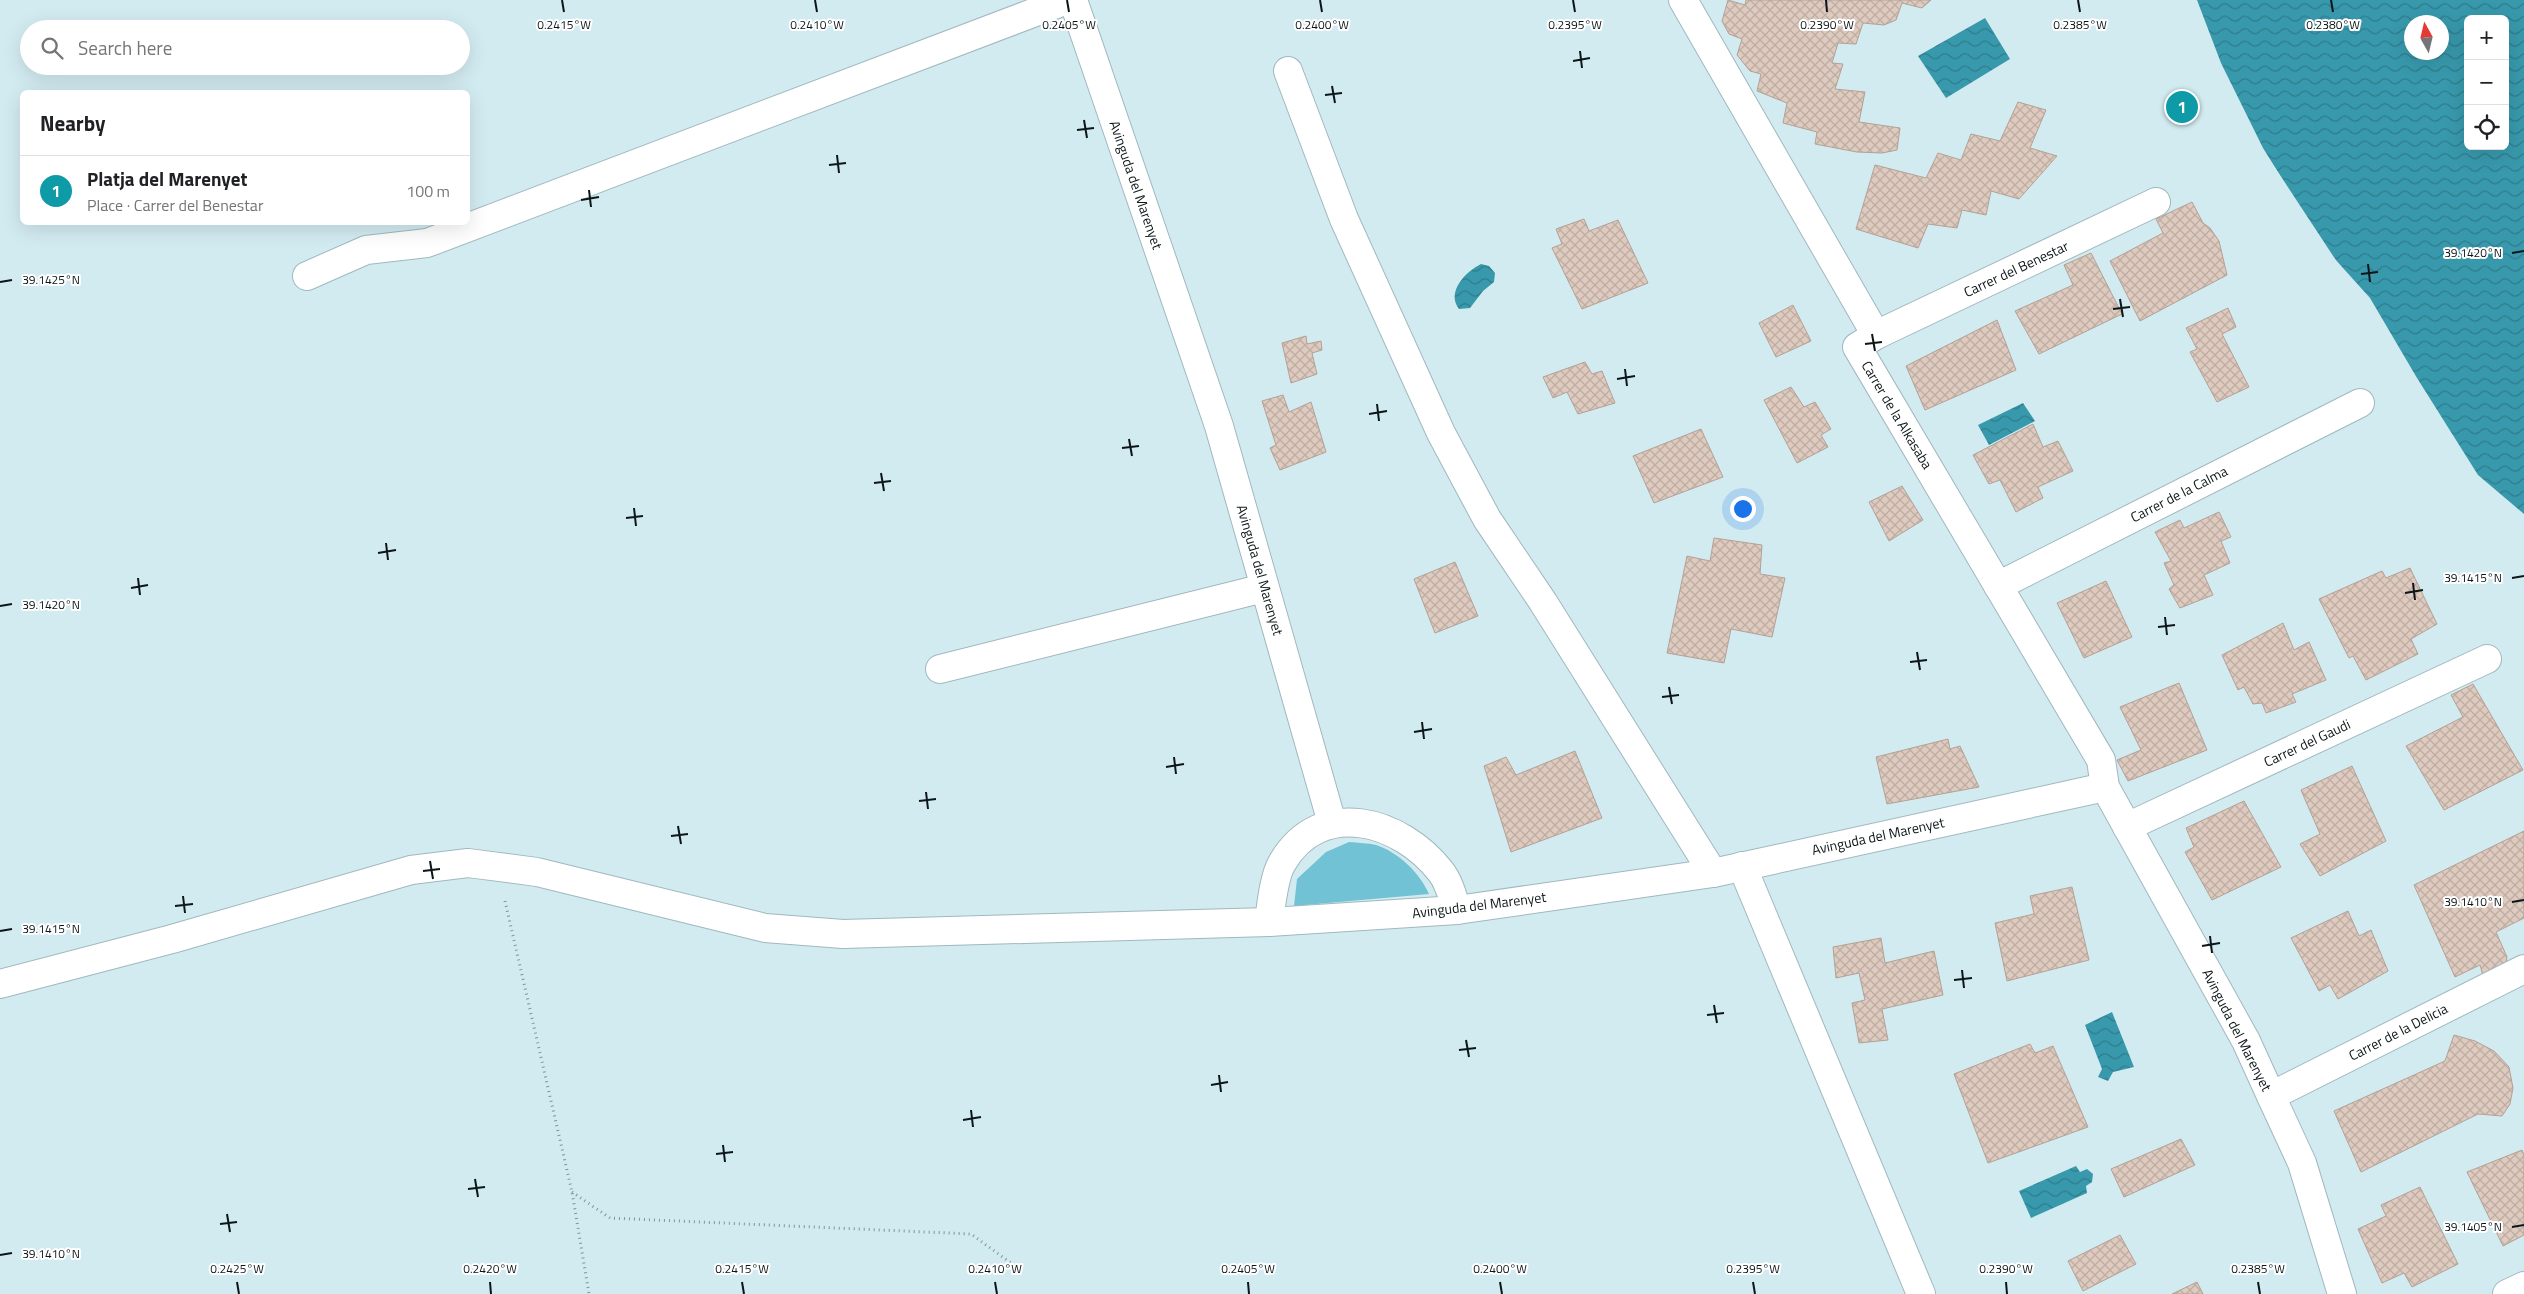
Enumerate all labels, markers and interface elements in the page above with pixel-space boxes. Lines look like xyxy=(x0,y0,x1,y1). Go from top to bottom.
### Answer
text: 0.2415°W xyxy=(537,15,591,34)
text: 0.2410°W xyxy=(790,15,844,34)
text: 0.2405°W xyxy=(1042,15,1096,34)
text: 0.2400°W xyxy=(1295,15,1349,34)
text: 0.2395°W xyxy=(1548,15,1602,34)
text: 0.2390°W xyxy=(1800,15,1854,34)
text: 0.2385°W xyxy=(2053,15,2107,34)
text: 0.2380°W xyxy=(2306,15,2360,34)
north arrow xyxy=(2404,15,2449,60)
map controls xyxy=(2464,15,2509,150)
button: + xyxy=(2464,15,2509,60)
search box xyxy=(20,20,470,75)
text: Search here xyxy=(78,33,172,62)
icon: search xyxy=(38,34,66,62)
button: − xyxy=(2464,60,2509,105)
pin: 1 xyxy=(2166,88,2198,126)
button: locate xyxy=(2464,105,2509,150)
text: Nearby xyxy=(40,107,105,139)
street label: Avinguda del Marenyet xyxy=(1105,118,1168,252)
text: Platja del Marenyet xyxy=(87,164,247,193)
text: 1 xyxy=(52,179,60,203)
text: 100 m xyxy=(406,179,450,203)
text: Place · Carrer del Benestar xyxy=(87,193,263,217)
street label: Carrer del Benestar xyxy=(1960,235,2072,302)
text: 39.1420°N xyxy=(2444,243,2502,262)
text: 39.1425°N xyxy=(22,270,80,289)
street label: Carrer de la Alkasaba xyxy=(1857,357,1938,473)
street label: Carrer de la Calma xyxy=(2126,460,2231,527)
your location xyxy=(1730,496,1756,522)
street label: Avinguda del Marenyet xyxy=(1232,502,1289,638)
text: 39.1415°N xyxy=(2444,568,2502,587)
text: 39.1420°N xyxy=(22,595,80,614)
street label: Carrer del Gaudi xyxy=(2260,713,2354,772)
street label: Avinguda del Marenyet xyxy=(1810,811,1946,860)
street label: Avinguda del Marenyet xyxy=(1411,886,1547,923)
text: 39.1410°N xyxy=(2444,892,2502,911)
text: 39.1415°N xyxy=(22,919,80,938)
street label: Avinguda del Marenyet xyxy=(2197,965,2277,1095)
street label: Carrer de la Delicia xyxy=(2345,998,2451,1066)
text: 39.1405°N xyxy=(2444,1217,2502,1236)
text: 39.1410°N xyxy=(22,1244,80,1263)
text: 0.2425°W xyxy=(210,1259,264,1278)
text: 0.2420°W xyxy=(463,1259,517,1278)
text: 0.2415°W xyxy=(715,1259,769,1278)
text: 0.2410°W xyxy=(968,1259,1022,1278)
text: 0.2405°W xyxy=(1221,1259,1275,1278)
text: 0.2400°W xyxy=(1473,1259,1527,1278)
text: 0.2395°W xyxy=(1726,1259,1780,1278)
text: 0.2390°W xyxy=(1979,1259,2033,1278)
text: 0.2385°W xyxy=(2231,1259,2285,1278)

